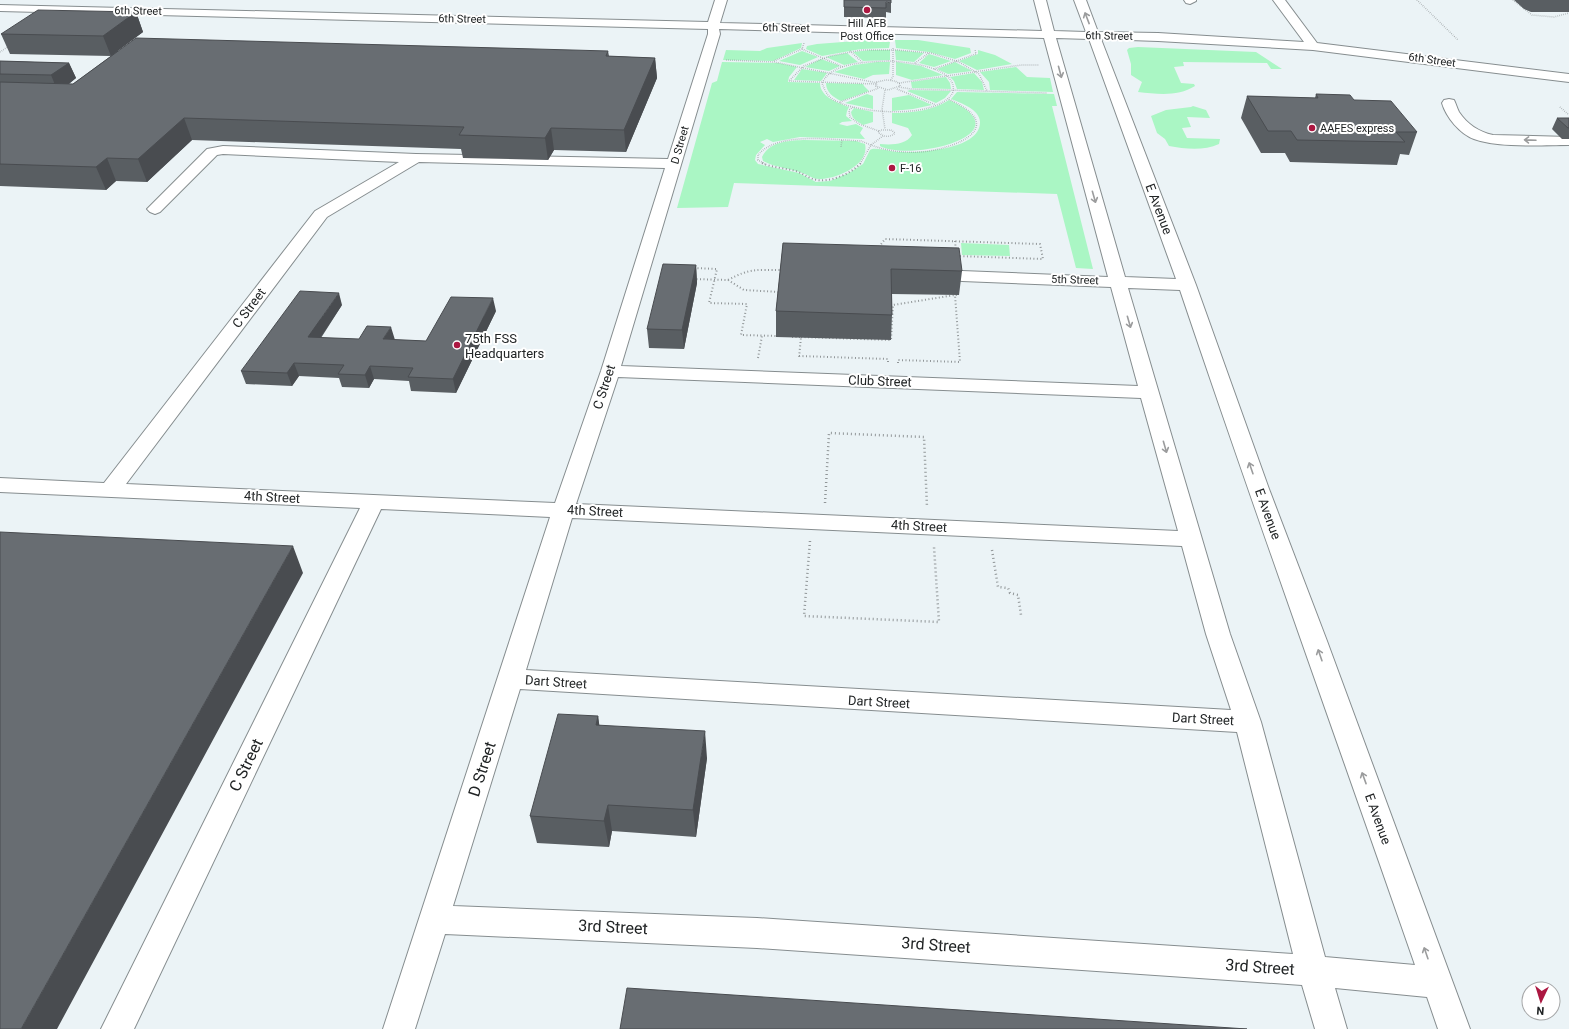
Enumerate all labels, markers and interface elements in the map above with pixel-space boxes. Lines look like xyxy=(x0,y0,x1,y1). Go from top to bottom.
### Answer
street label: 6th Street xyxy=(114,4,162,18)
marker: Hill AFB Post Office xyxy=(862,5,872,15)
street label: 6th Street xyxy=(438,12,486,26)
one-way arrow xyxy=(1082,12,1090,24)
place label: Hill AFB Post Office xyxy=(840,17,894,43)
street label: 6th Street xyxy=(762,21,810,35)
street label: 6th Street xyxy=(1085,29,1133,43)
street label: 6th Street xyxy=(1408,50,1457,70)
one-way arrow xyxy=(1057,65,1064,78)
place label: AAFES express xyxy=(1320,122,1395,135)
marker: AAFES express xyxy=(1307,123,1317,133)
street label: D Street xyxy=(668,124,692,166)
one-way arrow xyxy=(1524,137,1537,144)
place label: F-16 xyxy=(900,162,921,175)
marker: F-16 xyxy=(887,163,897,173)
street label: E Avenue xyxy=(1142,182,1176,237)
one-way arrow xyxy=(1091,191,1098,204)
street label: 5th Street xyxy=(1051,273,1099,287)
street label: C Street xyxy=(229,285,269,331)
one-way arrow xyxy=(1126,316,1134,329)
place label: 75th FSS Headquarters xyxy=(465,331,544,361)
marker: 75th FSS Headquarters xyxy=(452,340,462,350)
street label: C Street xyxy=(590,363,618,411)
street label: Club Street xyxy=(848,372,912,390)
one-way arrow xyxy=(1162,441,1169,454)
one-way arrow xyxy=(1246,462,1254,474)
street label: E Avenue xyxy=(1252,486,1284,542)
street label: 4th Street xyxy=(244,488,300,506)
street label: 4th Street xyxy=(567,502,623,520)
street label: 4th Street xyxy=(891,517,947,535)
one-way arrow xyxy=(1316,649,1323,662)
street label: Dart Street xyxy=(524,672,588,692)
street label: Dart Street xyxy=(848,693,910,711)
street label: Dart Street xyxy=(1172,710,1234,728)
street label: C Street xyxy=(225,735,267,795)
street label: D Street xyxy=(464,739,500,799)
one-way arrow xyxy=(1359,772,1367,784)
street label: E Avenue xyxy=(1362,791,1394,847)
street label: 3rd Street xyxy=(578,916,648,938)
street label: 3rd Street xyxy=(901,933,971,957)
one-way arrow xyxy=(1422,947,1430,959)
street label: 3rd Street xyxy=(1225,955,1295,979)
north arrow xyxy=(1521,981,1561,1021)
text: N xyxy=(1536,1004,1545,1017)

